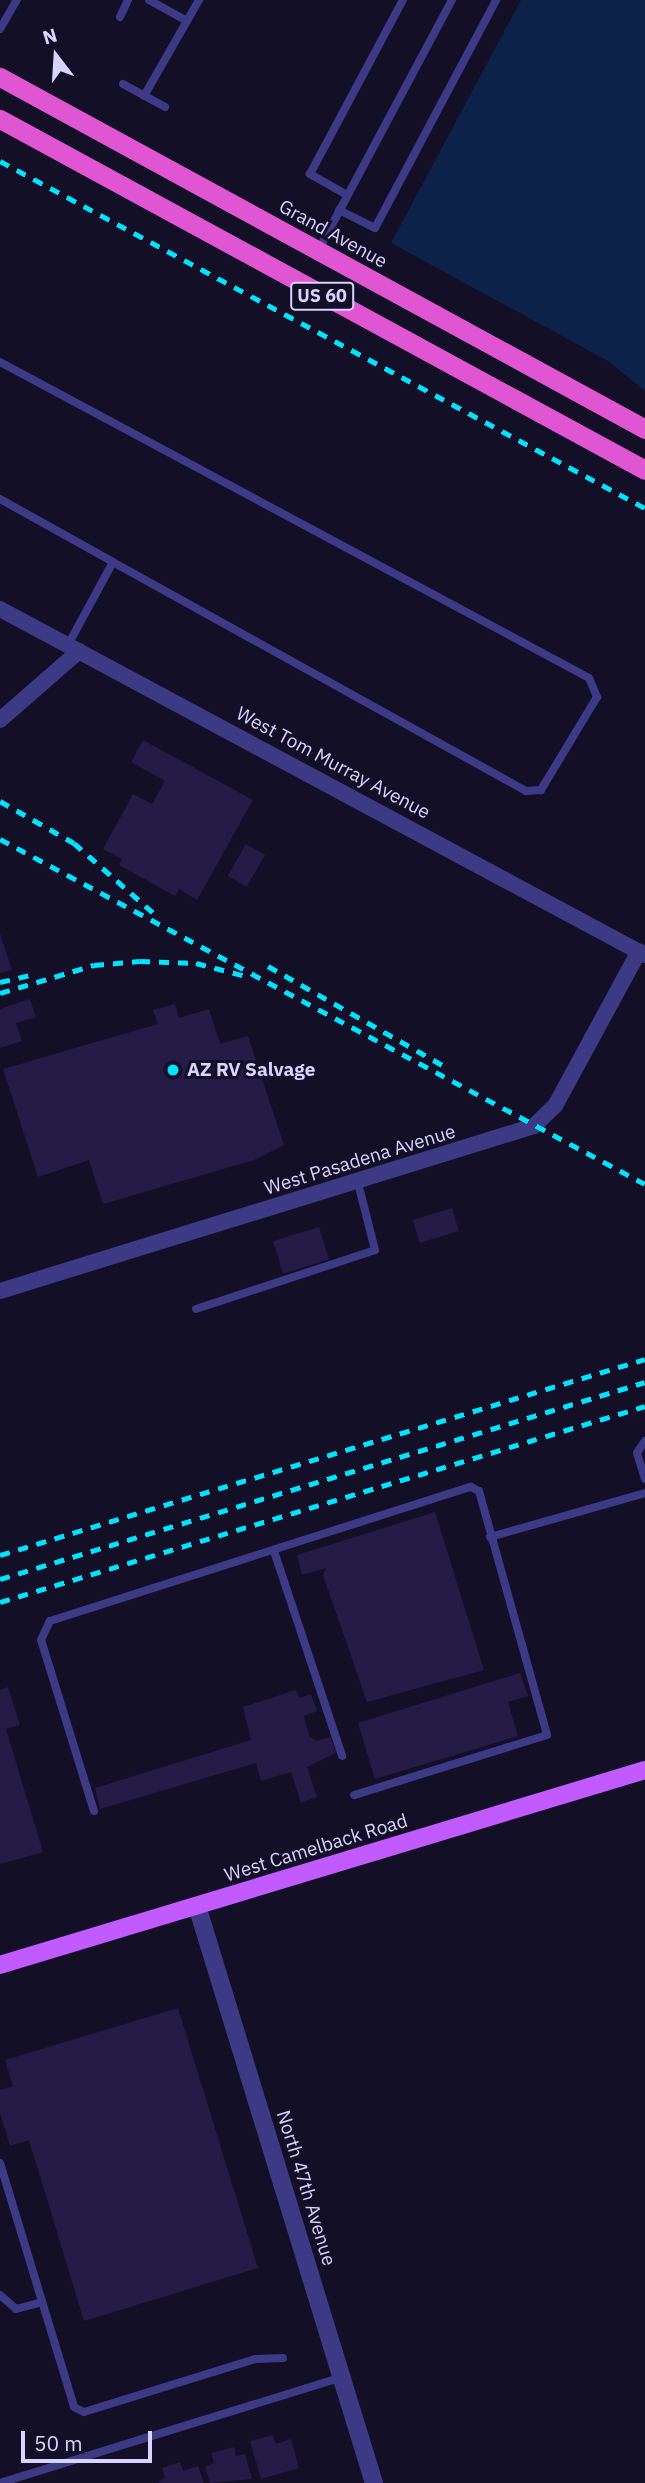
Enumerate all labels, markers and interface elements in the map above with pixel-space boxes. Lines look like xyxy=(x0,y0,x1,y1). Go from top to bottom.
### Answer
north arrow xyxy=(21,21,91,91)
text: N xyxy=(40,22,60,49)
street label: Grand Avenue xyxy=(275,195,391,273)
road number: US 60 xyxy=(289,282,355,310)
street label: West Tom Murray Avenue xyxy=(232,702,434,824)
place label: AZ RV Salvage xyxy=(187,1059,315,1081)
marker: AZ RV Salvage xyxy=(165,1062,181,1078)
street label: West Pasadena Avenue xyxy=(262,1120,458,1200)
street label: West Camelback Road xyxy=(222,1809,410,1887)
street label: North 47th Avenue xyxy=(272,2108,340,2268)
scale bar xyxy=(24,2416,156,2460)
text: 50 m xyxy=(34,2429,83,2457)

